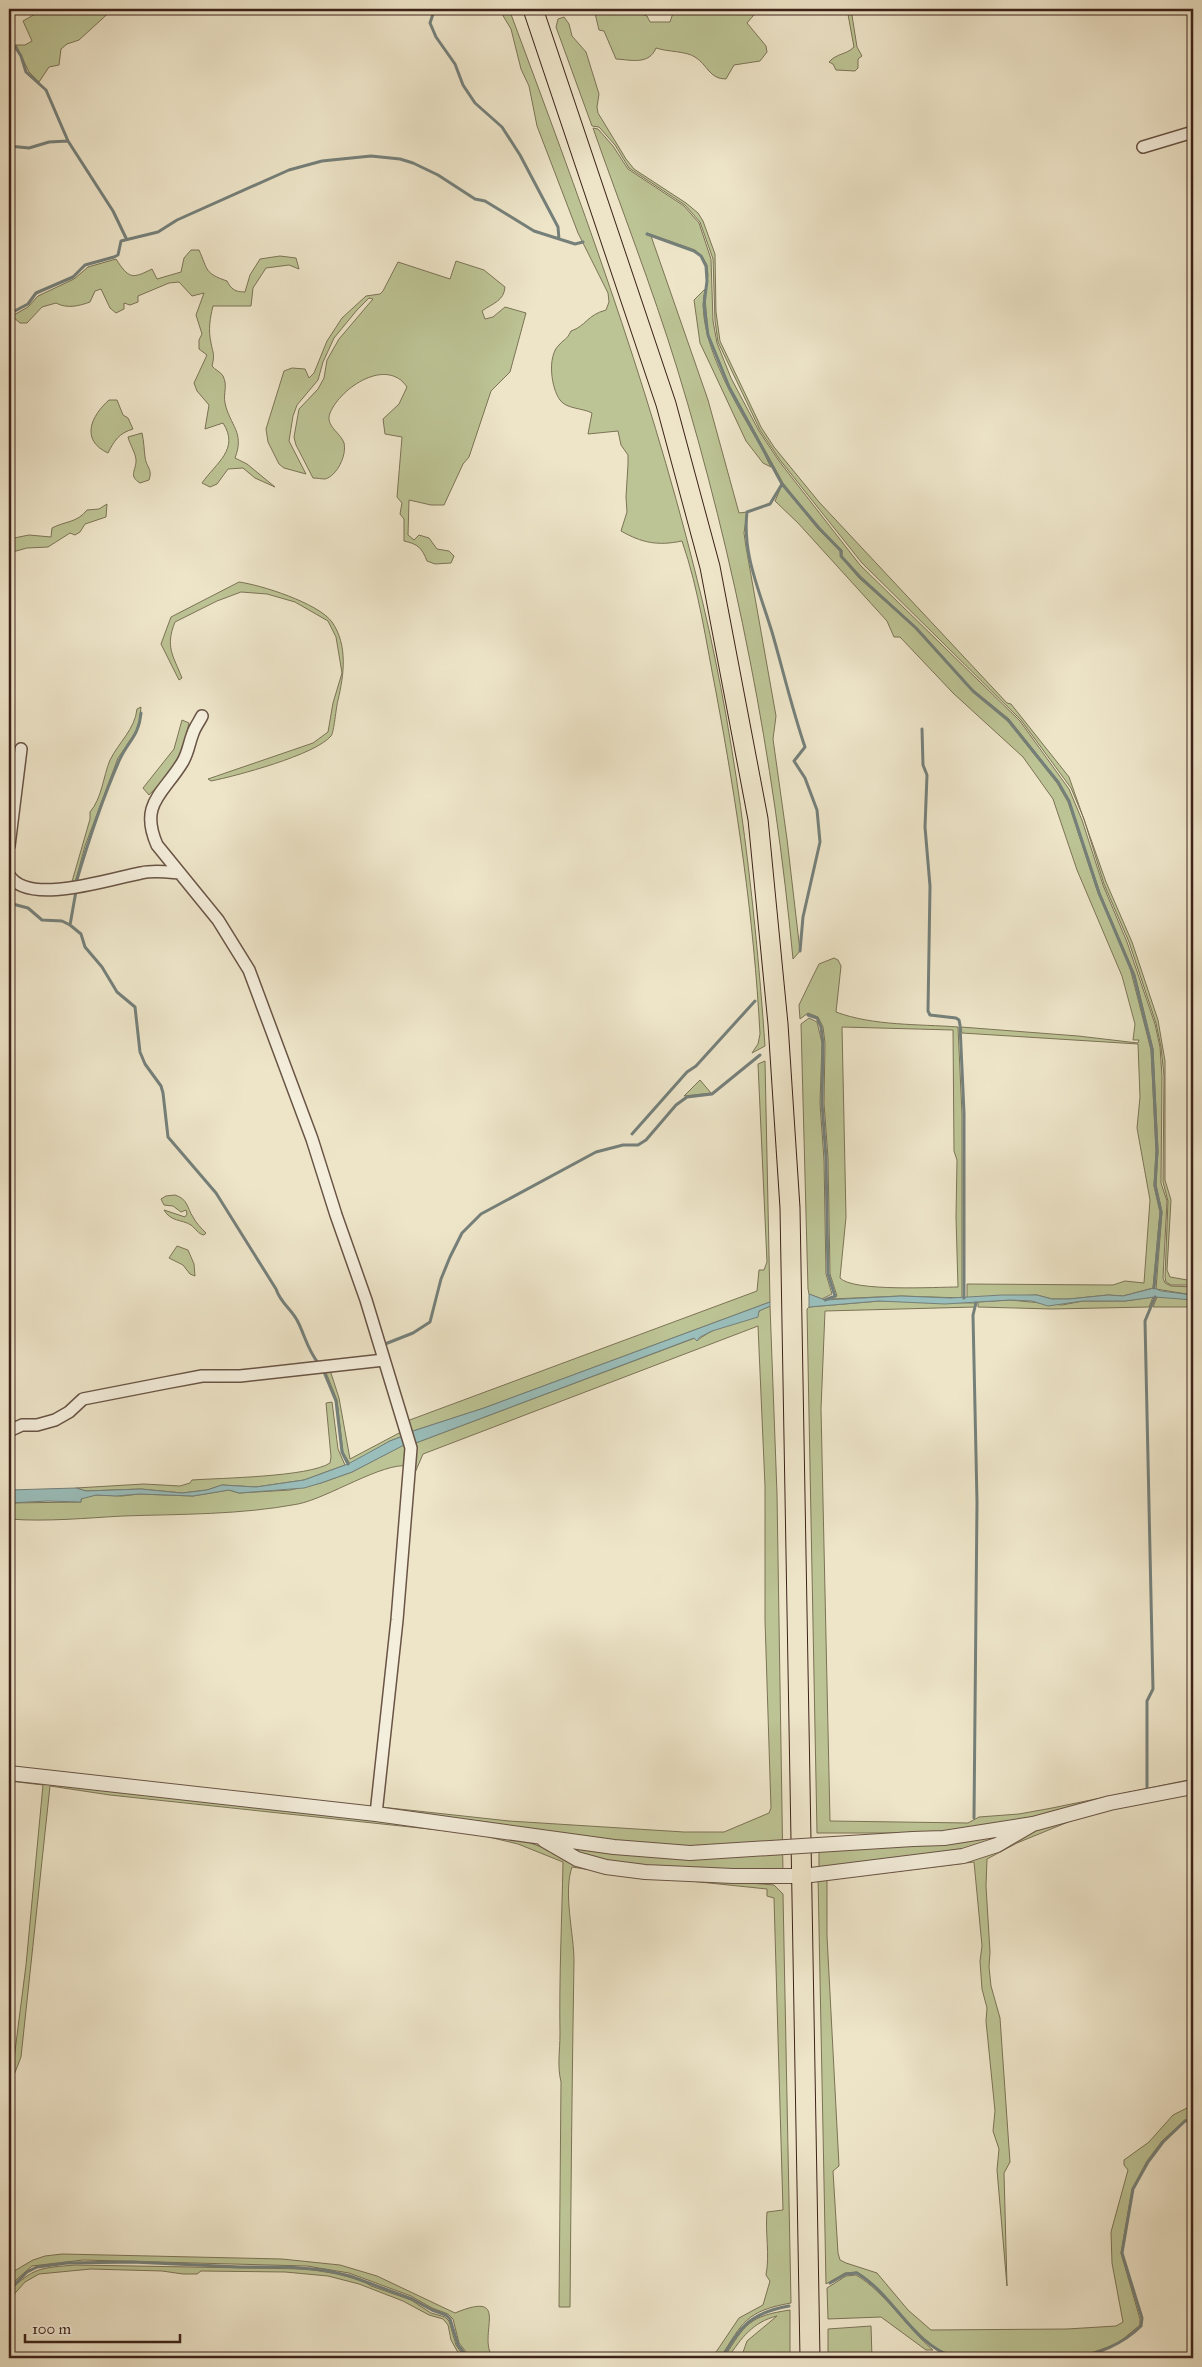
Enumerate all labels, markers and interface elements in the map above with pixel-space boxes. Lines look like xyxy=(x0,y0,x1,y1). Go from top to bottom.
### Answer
scale bar xyxy=(25,2312,180,2344)
text: 100 m xyxy=(32,2320,72,2338)

